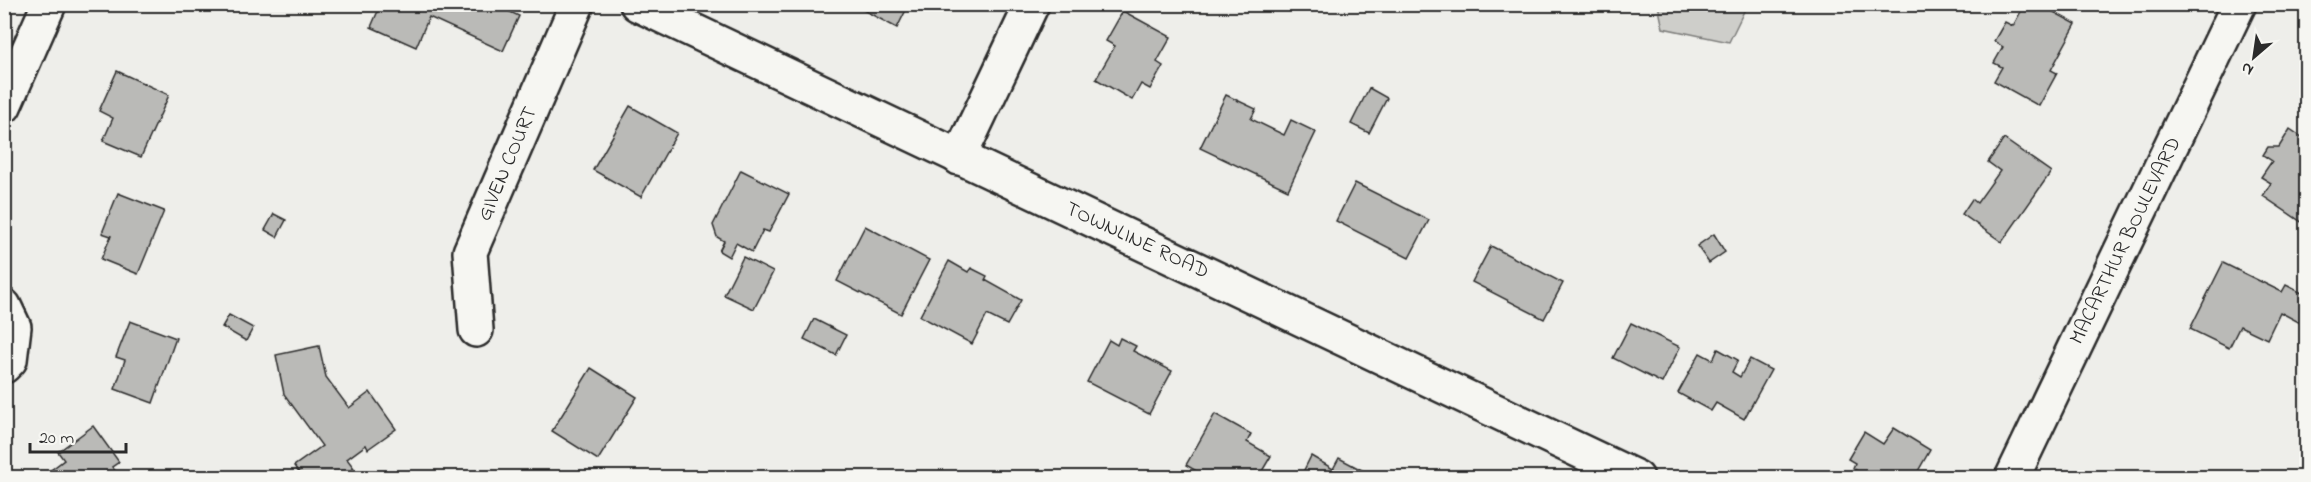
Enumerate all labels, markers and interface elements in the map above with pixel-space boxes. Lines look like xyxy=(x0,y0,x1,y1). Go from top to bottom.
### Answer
north arrow xyxy=(2224,27,2284,87)
text: N xyxy=(2237,55,2258,81)
street label: GIVEN COURT xyxy=(470,102,546,226)
street label: MACARTHUR BOULEVARD xyxy=(2063,132,2189,350)
street label: TOWNLINE ROAD xyxy=(1060,195,1214,287)
scale bar xyxy=(30,416,126,454)
text: 20 m xyxy=(39,426,74,452)

